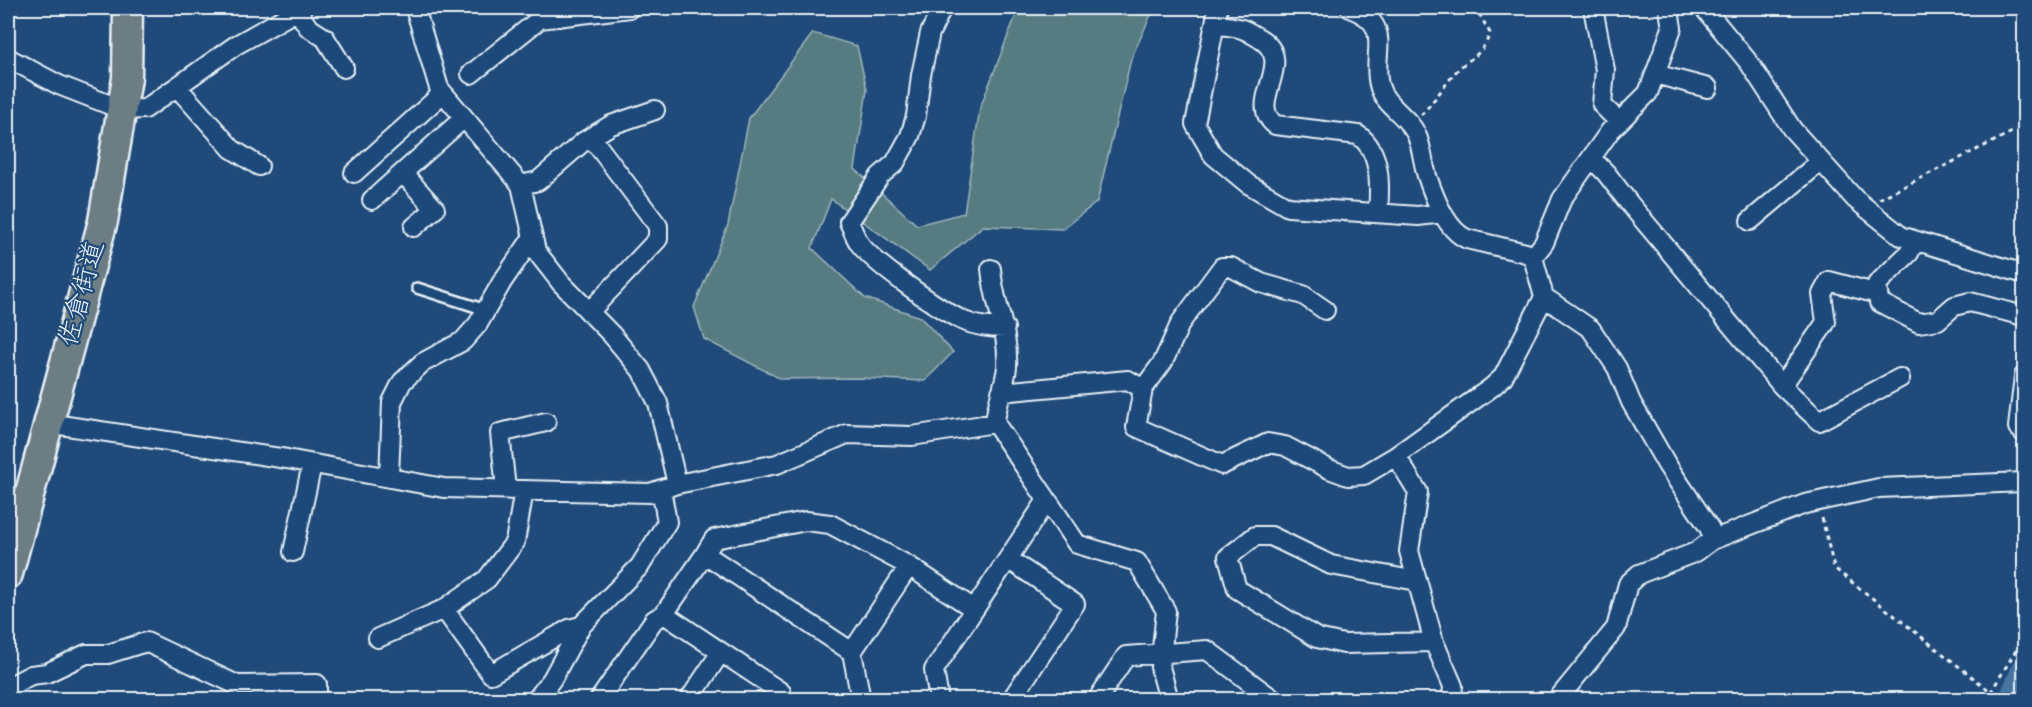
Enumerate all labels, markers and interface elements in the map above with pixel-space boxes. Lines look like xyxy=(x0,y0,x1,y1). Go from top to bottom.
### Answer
street label: 佐倉街道 xyxy=(50,237,116,351)

